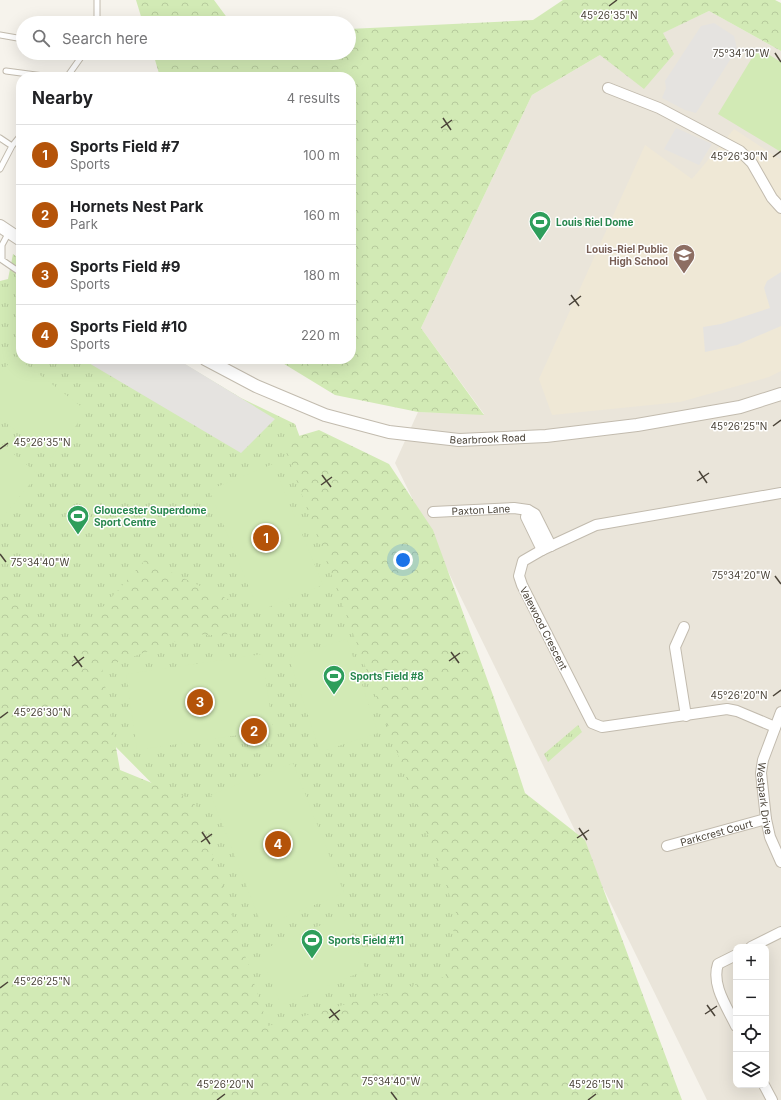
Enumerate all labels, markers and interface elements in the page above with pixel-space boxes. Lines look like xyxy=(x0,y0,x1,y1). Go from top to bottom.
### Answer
text: 45°26'35"N xyxy=(581,9,637,21)
search box xyxy=(16,16,356,60)
icon: search xyxy=(30,27,52,49)
text: Search here xyxy=(62,29,148,48)
text: 75°34'10"W xyxy=(713,47,770,59)
text: Nearby xyxy=(32,88,93,108)
text: 4 results xyxy=(287,90,340,106)
text: Sports Field #7 xyxy=(70,137,180,156)
text: 1 xyxy=(42,147,48,163)
text: 100 m xyxy=(303,147,340,163)
text: 45°26'30"N xyxy=(710,150,768,162)
text: Sports xyxy=(70,156,110,172)
text: Hornets Nest Park xyxy=(70,197,203,216)
text: 2 xyxy=(41,207,49,223)
text: 160 m xyxy=(303,207,340,223)
sports icon: Louis Riel Dome xyxy=(527,209,553,242)
text: Park xyxy=(70,216,98,232)
place label: Louis Riel Dome xyxy=(556,216,633,228)
school or university icon: Louis-Riel Public High School xyxy=(671,242,697,275)
place label: Louis-Riel Public High School xyxy=(586,243,668,268)
text: Sports Field #9 xyxy=(70,257,181,276)
text: 3 xyxy=(41,267,49,283)
text: 180 m xyxy=(303,267,340,283)
text: Sports xyxy=(70,276,110,292)
text: Sports Field #10 xyxy=(70,317,187,336)
text: 4 xyxy=(41,327,49,343)
text: 220 m xyxy=(301,327,340,343)
text: Sports xyxy=(70,336,110,352)
text: 45°26'25"N xyxy=(711,420,767,432)
street label: Bearbrook Road xyxy=(449,431,526,446)
text: 45°26'35"N xyxy=(14,436,70,448)
street label: Paxton Lane xyxy=(451,502,511,517)
sports icon: Gloucester Superdome Sport Centre xyxy=(65,503,91,536)
place label: Gloucester Superdome Sport Centre xyxy=(94,504,206,528)
pin: 1 xyxy=(253,523,279,553)
your location xyxy=(393,550,413,570)
text: 75°34'40"W xyxy=(11,556,69,568)
text: 75°34'20"W xyxy=(712,569,771,581)
street label: Valewood Crescent xyxy=(518,584,571,672)
sports icon: Sports Field #8 xyxy=(321,663,347,696)
place label: Sports Field #8 xyxy=(350,670,424,682)
pin: 3 xyxy=(187,687,213,717)
text: 45°26'20"N xyxy=(711,689,768,701)
text: 45°26'30"N xyxy=(13,706,71,718)
pin: 2 xyxy=(241,716,267,746)
street label: Westpark Drive xyxy=(755,761,775,836)
street label: Parkcrest Court xyxy=(679,817,754,848)
pin: 4 xyxy=(265,829,291,859)
sports icon: Sports Field #11 xyxy=(299,927,325,960)
place label: Sports Field #11 xyxy=(328,934,404,946)
map controls xyxy=(733,944,769,1088)
button: + xyxy=(733,944,769,980)
text: 45°26'25"N xyxy=(14,975,70,987)
button: − xyxy=(733,980,769,1016)
button: locate xyxy=(733,1016,769,1052)
button: layers xyxy=(733,1052,769,1088)
text: 75°34'40"W xyxy=(362,1075,420,1087)
text: 45°26'20"N xyxy=(197,1078,254,1090)
text: 45°26'15"N xyxy=(569,1078,623,1090)

